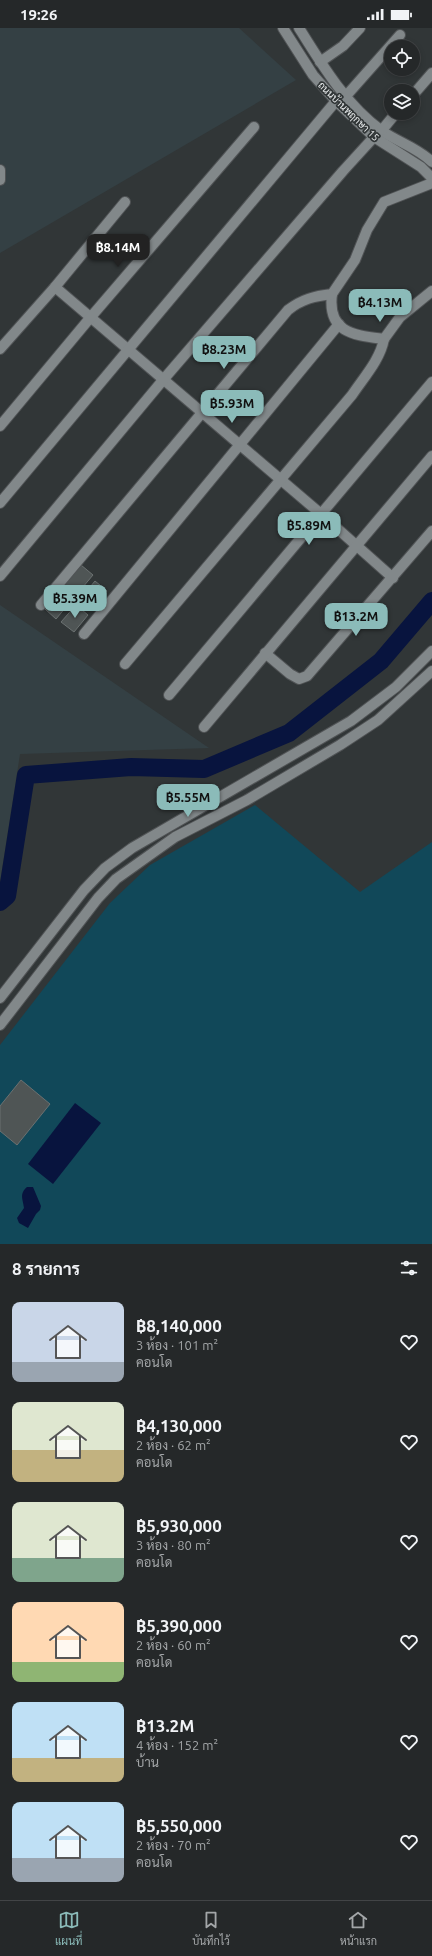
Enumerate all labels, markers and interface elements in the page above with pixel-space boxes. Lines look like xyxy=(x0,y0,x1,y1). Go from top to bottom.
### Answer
text: 19:26 xyxy=(20,6,58,23)
map controls xyxy=(384,40,420,120)
button: locate xyxy=(384,40,420,76)
street label: ถนนบ้านพฤกษา 15 xyxy=(315,79,382,144)
button: layers xyxy=(384,84,420,120)
pin: ฿8.14M xyxy=(85,234,151,268)
text: ฿8.14M xyxy=(96,240,140,254)
pin: ฿4.13M xyxy=(347,289,413,323)
text: ฿4.13M xyxy=(358,295,402,309)
pin: ฿8.23M xyxy=(191,336,257,370)
text: ฿8.23M xyxy=(202,342,246,356)
pin: ฿5.93M xyxy=(199,390,265,424)
text: ฿5.93M xyxy=(210,396,254,410)
pin: ฿5.89M xyxy=(276,512,342,546)
text: ฿5.89M xyxy=(287,518,331,532)
pin: ฿5.39M xyxy=(42,585,108,619)
text: ฿5.39M xyxy=(53,591,97,605)
pin: ฿13.2M xyxy=(323,603,389,637)
text: ฿13.2M xyxy=(334,609,378,623)
pin: ฿5.55M xyxy=(155,784,221,818)
text: ฿5.55M xyxy=(166,790,210,804)
icon: filters xyxy=(398,1257,420,1279)
text: 8 รายการ xyxy=(12,1259,80,1278)
text: ฿8,140,000 xyxy=(136,1316,222,1335)
icon: home xyxy=(44,1318,92,1366)
icon: heart xyxy=(398,1331,420,1353)
text: 3 ห้อง · 101 m² xyxy=(136,1338,218,1352)
text: คอนโด xyxy=(136,1355,172,1369)
text: ฿4,130,000 xyxy=(136,1416,222,1435)
icon: home xyxy=(44,1418,92,1466)
icon: heart xyxy=(398,1431,420,1453)
text: 2 ห้อง · 62 m² xyxy=(136,1438,211,1452)
text: คอนโด xyxy=(136,1455,172,1469)
text: ฿5,930,000 xyxy=(136,1516,222,1535)
icon: home xyxy=(44,1518,92,1566)
icon: heart xyxy=(398,1531,420,1553)
text: 3 ห้อง · 80 m² xyxy=(136,1538,211,1552)
text: คอนโด xyxy=(136,1555,172,1569)
text: ฿5,390,000 xyxy=(136,1616,222,1635)
icon: home xyxy=(44,1618,92,1666)
icon: heart xyxy=(398,1631,420,1653)
text: 2 ห้อง · 60 m² xyxy=(136,1638,211,1652)
text: คอนโด xyxy=(136,1655,172,1669)
text: ฿13.2M xyxy=(136,1716,194,1735)
icon: home xyxy=(44,1718,92,1766)
icon: heart xyxy=(398,1731,420,1753)
text: 4 ห้อง · 152 m² xyxy=(136,1738,218,1752)
text: บ้าน xyxy=(136,1755,159,1769)
text: ฿5,550,000 xyxy=(136,1816,222,1835)
icon: home xyxy=(44,1818,92,1866)
icon: heart xyxy=(398,1831,420,1853)
text: 2 ห้อง · 70 m² xyxy=(136,1838,211,1852)
text: คอนโด xyxy=(136,1855,172,1869)
tab: แผนที่ xyxy=(55,1909,82,1948)
tab: บันทึกไว้ xyxy=(192,1909,230,1948)
tab: หน้าแรก xyxy=(340,1909,377,1948)

